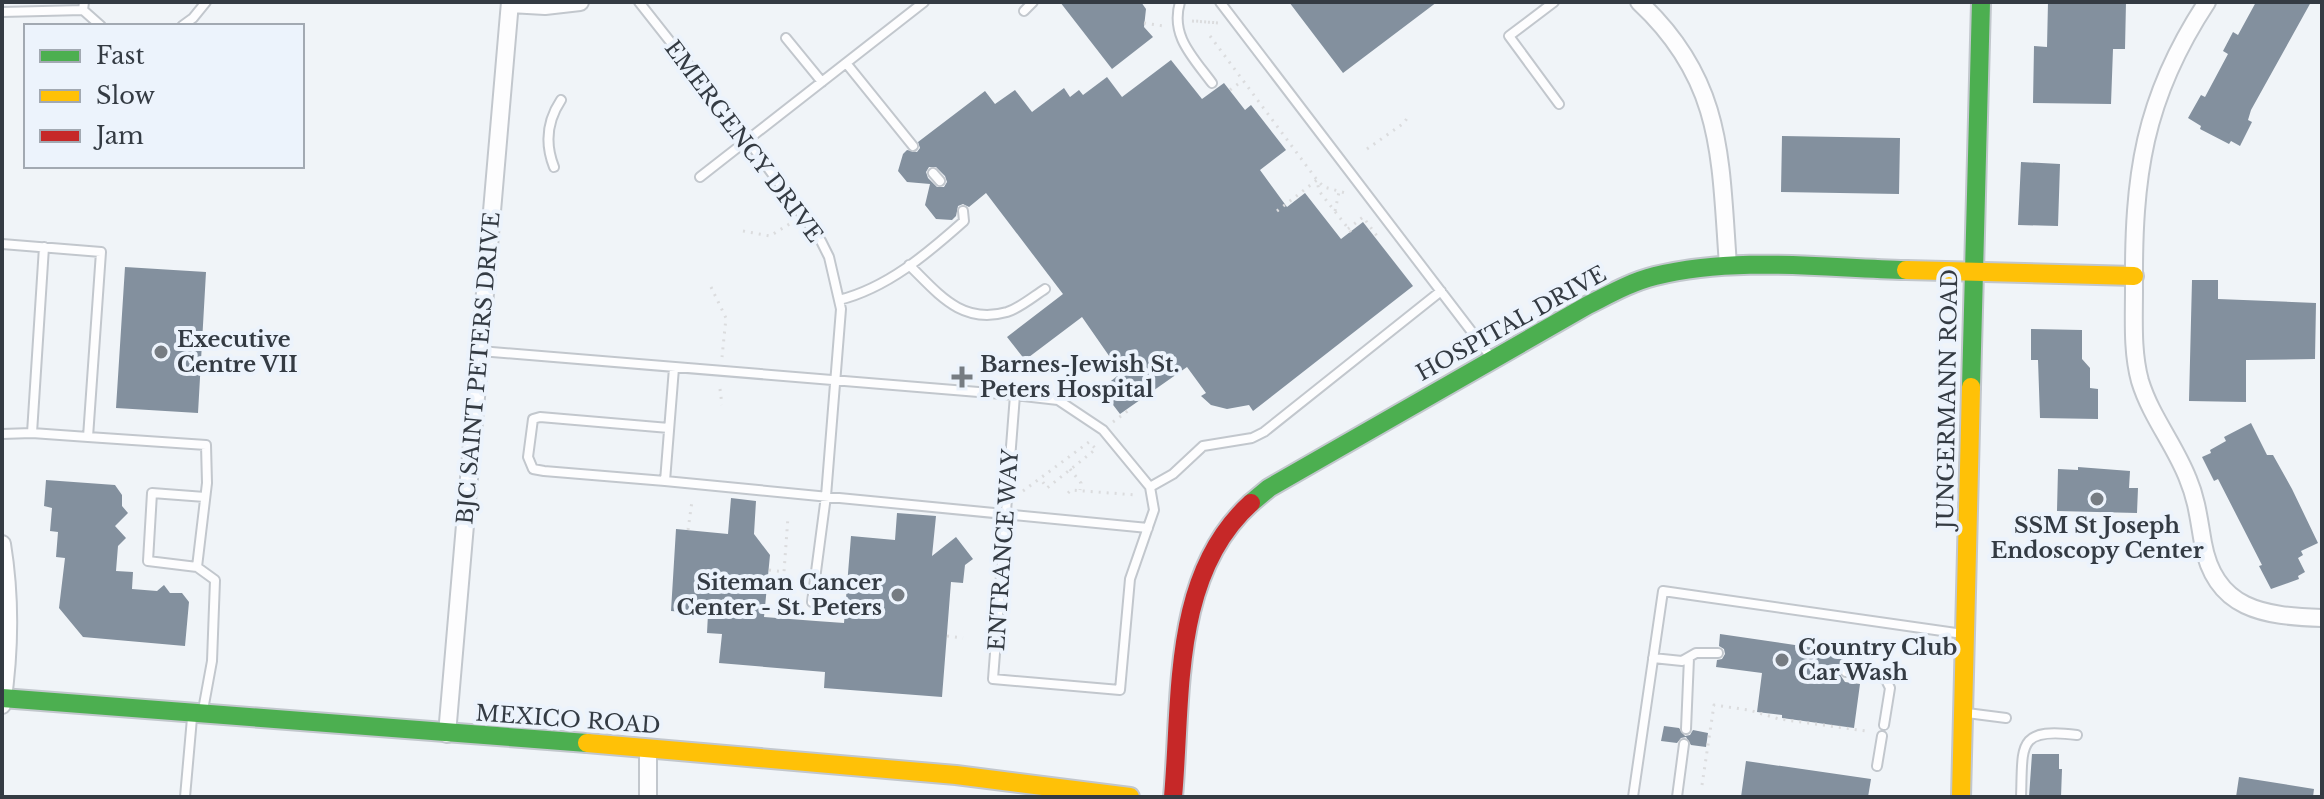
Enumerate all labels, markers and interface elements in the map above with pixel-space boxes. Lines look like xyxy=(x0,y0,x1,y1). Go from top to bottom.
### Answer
legend xyxy=(24,24,304,168)
street label: EMERGENCY DRIVE xyxy=(659,35,828,248)
text: Fast xyxy=(96,41,144,70)
text: Slow xyxy=(96,81,155,110)
text: Jam xyxy=(93,121,144,150)
street label: BJC SAINT PETERS DRIVE xyxy=(451,211,506,525)
street label: HOSPITAL DRIVE xyxy=(1412,260,1611,387)
street label: JUNGERMANN ROAD xyxy=(1932,269,1963,532)
place label: Executive Centre VII xyxy=(177,326,298,378)
marker: Executive Centre VII xyxy=(152,343,170,361)
place label: Barnes-Jewish St. Peters Hospital xyxy=(980,351,1179,403)
marker: Barnes-Jewish St. Peters Hospital xyxy=(951,366,973,388)
street label: ENTRANCE WAY xyxy=(983,447,1024,652)
marker: SSM St Joseph Endoscopy Center xyxy=(2088,490,2106,508)
place label: SSM St Joseph Endoscopy Center xyxy=(1990,512,2204,564)
place label: Siteman Cancer Center - St. Peters xyxy=(676,569,882,621)
marker: Siteman Cancer Center - St. Peters xyxy=(889,586,907,604)
place label: Country Club Car Wash xyxy=(1798,634,1957,686)
marker: Country Club Car Wash xyxy=(1773,651,1791,669)
street label: MEXICO ROAD xyxy=(475,700,661,739)

